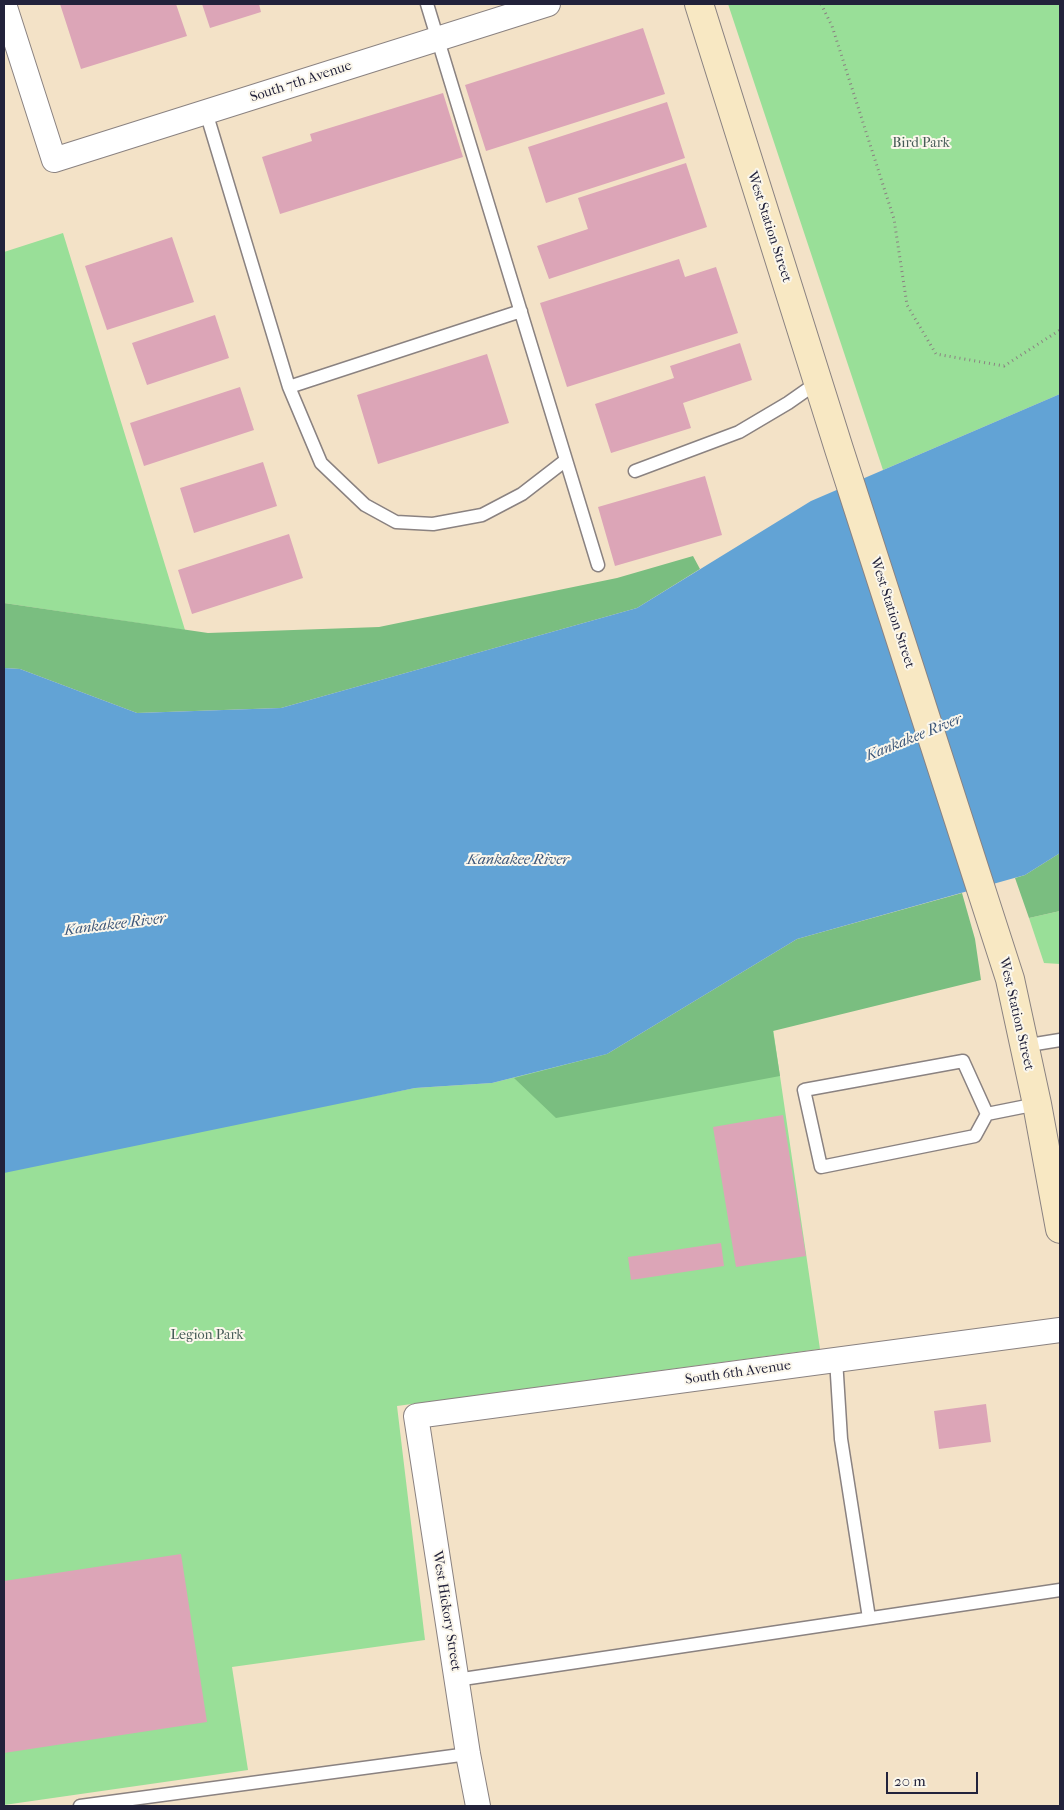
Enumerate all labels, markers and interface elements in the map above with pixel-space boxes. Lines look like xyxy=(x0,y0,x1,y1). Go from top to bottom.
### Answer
street label: South 7th Avenue xyxy=(248,58,354,106)
park label: Bird Park xyxy=(892,136,950,152)
street label: West Station Street xyxy=(743,169,795,285)
street label: West Station Street xyxy=(866,555,918,671)
water label: Kankakee River xyxy=(863,711,965,765)
water label: Kankakee River xyxy=(467,851,569,869)
water label: Kankakee River xyxy=(63,910,167,940)
street label: West Station Street xyxy=(995,956,1037,1072)
park label: Legion Park xyxy=(171,1328,243,1344)
street label: South 6th Avenue xyxy=(684,1357,792,1389)
street label: West Hickory Street xyxy=(428,1550,464,1672)
scale bar xyxy=(889,1762,982,1794)
text: 20 m xyxy=(894,1772,926,1790)

